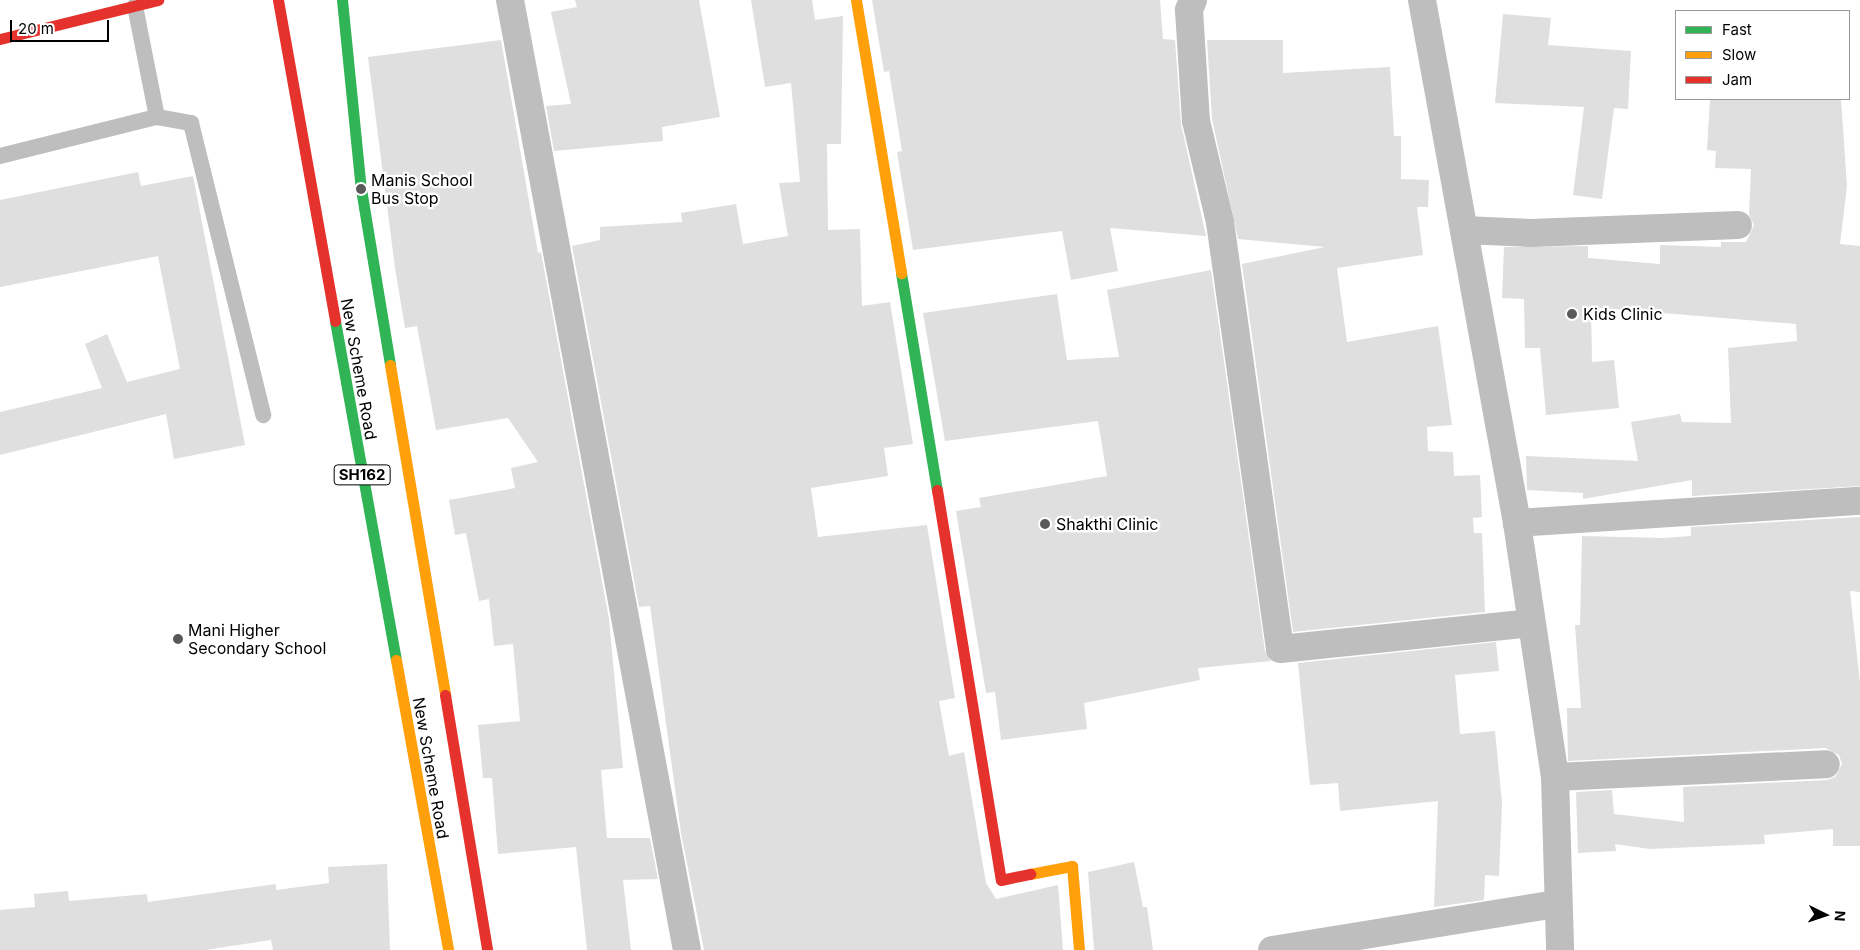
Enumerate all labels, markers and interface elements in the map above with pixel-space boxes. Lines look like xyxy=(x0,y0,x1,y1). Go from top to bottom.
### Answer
scale bar xyxy=(12,10,111,42)
legend xyxy=(1675,10,1850,100)
text: 20 m xyxy=(18,19,54,38)
text: Fast xyxy=(1722,20,1752,39)
text: Slow xyxy=(1722,45,1756,64)
text: Jam xyxy=(1722,70,1752,89)
place label: Manis School Bus Stop xyxy=(371,170,473,208)
marker: Manis School Bus Stop xyxy=(355,183,367,195)
street label: New Scheme Road xyxy=(337,297,381,441)
place label: Kids Clinic xyxy=(1583,304,1663,324)
marker: Kids Clinic xyxy=(1565,307,1579,321)
road number: SH162 xyxy=(333,462,391,488)
place label: Shakthi Clinic xyxy=(1056,514,1158,534)
marker: Shakthi Clinic xyxy=(1038,517,1052,531)
place label: Mani Higher Secondary School xyxy=(188,620,326,658)
marker: Mani Higher Secondary School xyxy=(172,633,184,645)
street label: New Scheme Road xyxy=(409,696,453,840)
north arrow xyxy=(1800,890,1850,940)
text: N xyxy=(1832,910,1849,922)

